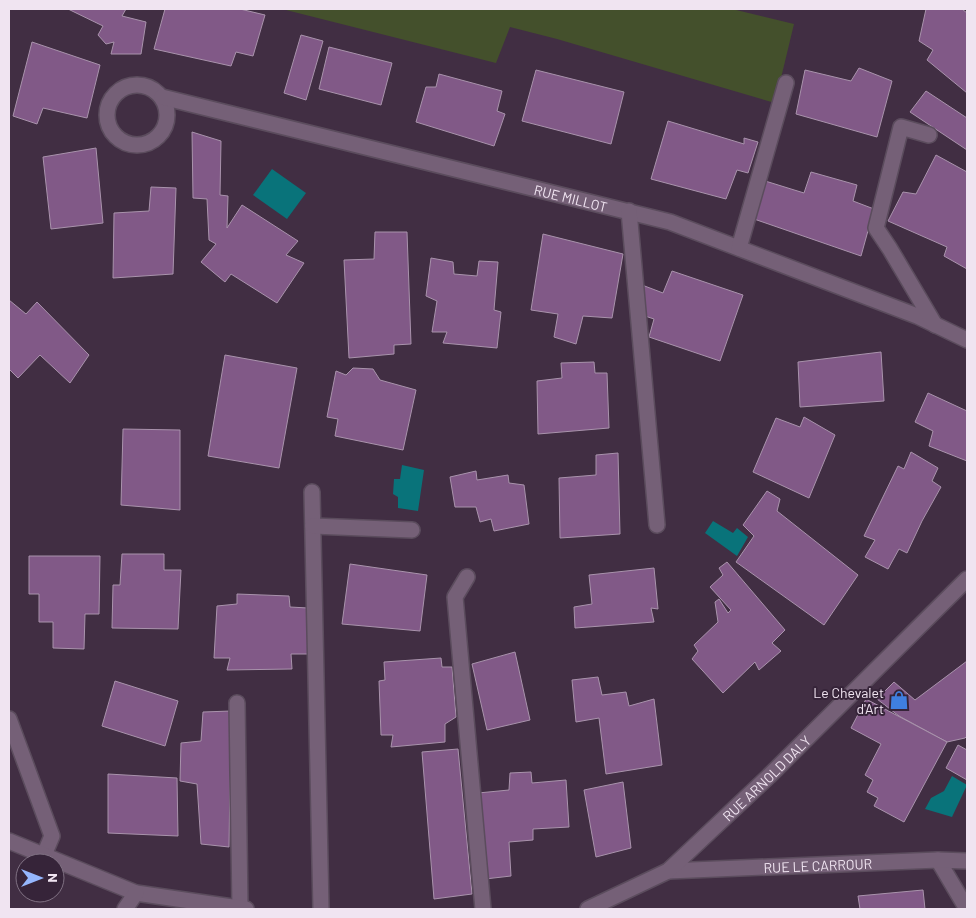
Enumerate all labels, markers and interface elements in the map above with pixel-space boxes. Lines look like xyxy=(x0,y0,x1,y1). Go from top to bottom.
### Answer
street label: RUE MILLOT xyxy=(532,180,609,215)
place label: Le Chevalet d'Art xyxy=(813,684,884,717)
shop icon: Le Chevalet d'Art xyxy=(888,689,910,711)
street label: RUE ARNOLD DALY xyxy=(719,731,814,824)
north arrow xyxy=(15,853,65,903)
street label: RUE LE CARROUR xyxy=(763,854,873,876)
text: N xyxy=(45,873,62,883)

